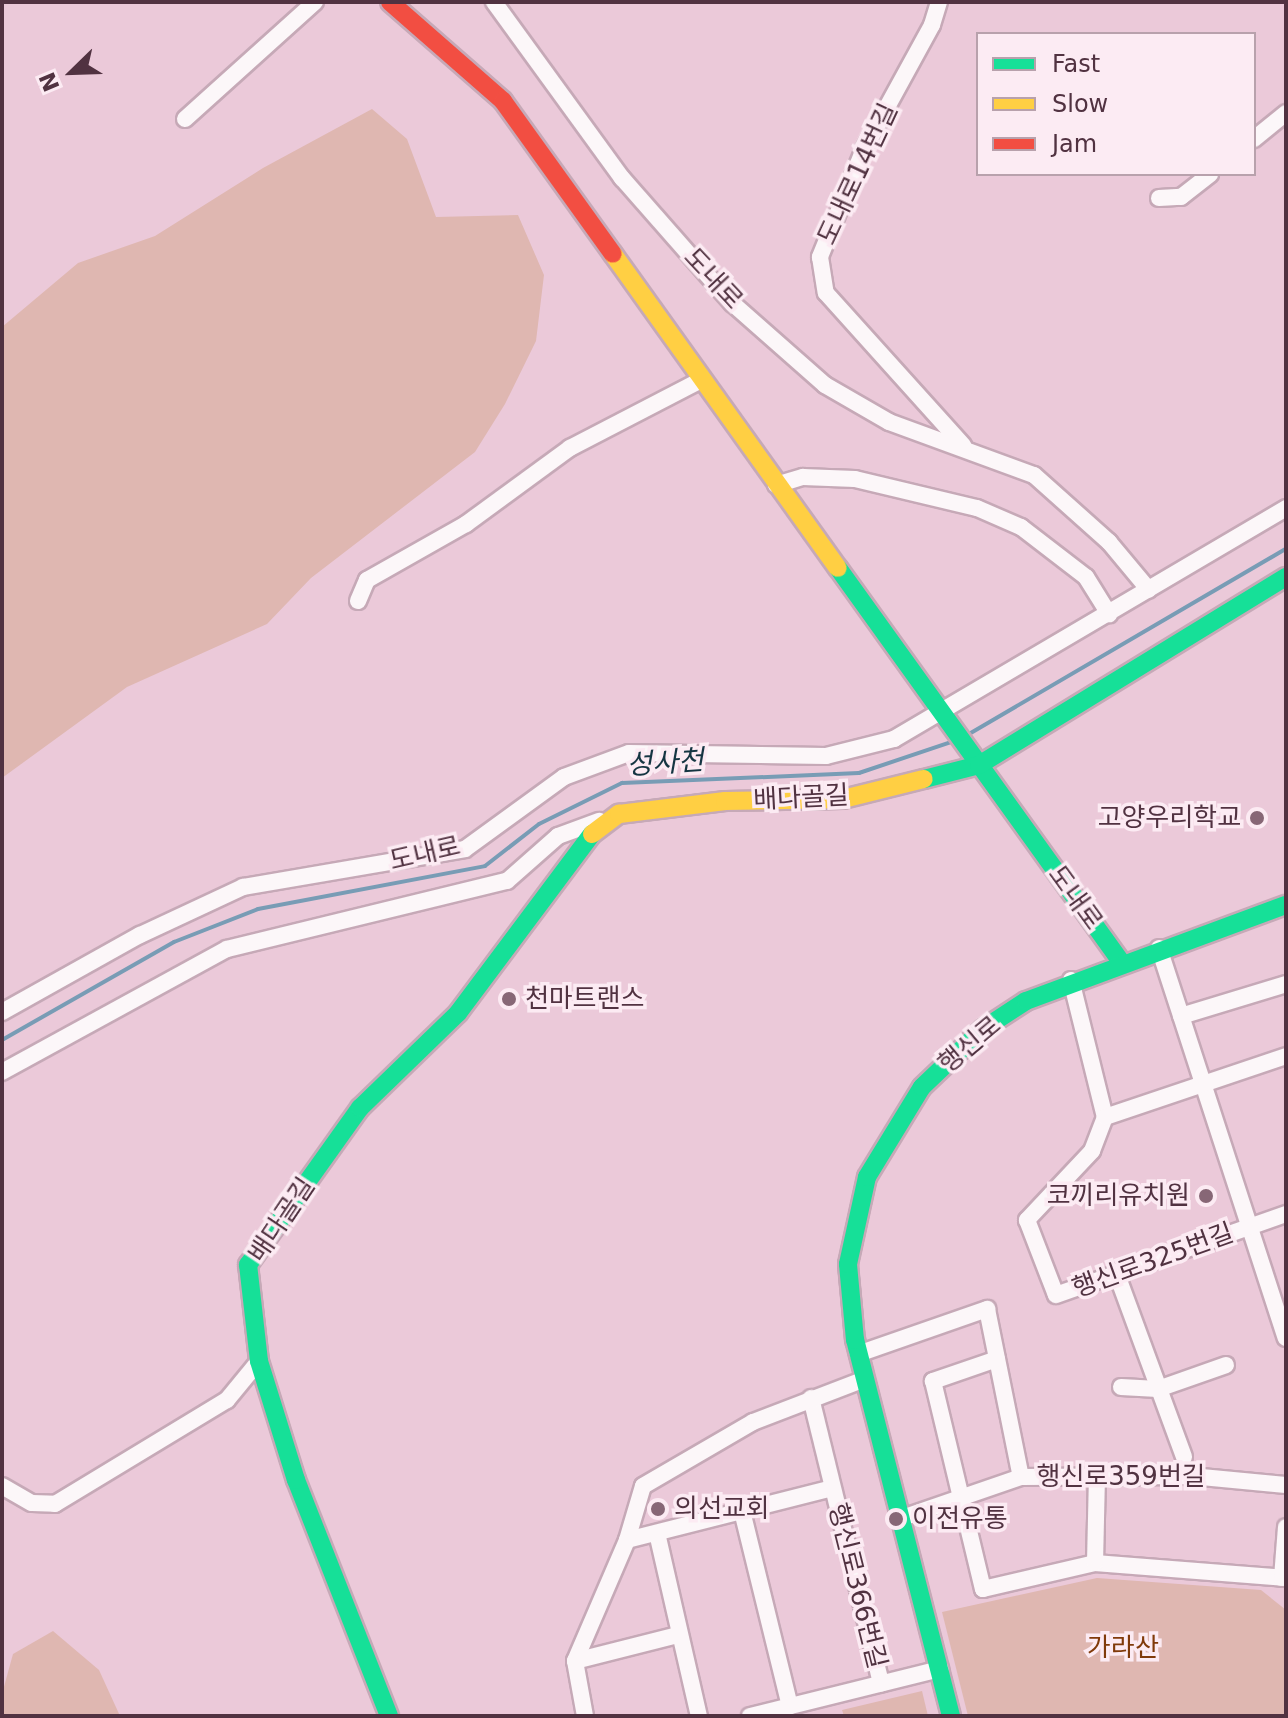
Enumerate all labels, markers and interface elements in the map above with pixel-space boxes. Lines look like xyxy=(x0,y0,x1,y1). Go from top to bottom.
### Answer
north arrow xyxy=(32,32,112,112)
legend xyxy=(976,32,1256,176)
text: Fast xyxy=(1052,50,1100,78)
text: N xyxy=(34,68,65,95)
text: Slow xyxy=(1052,90,1108,118)
street label: 도내로14번길 xyxy=(812,98,904,250)
text: Jam xyxy=(1052,130,1097,158)
street label: 도내로 xyxy=(677,242,749,316)
water label: 성사천 xyxy=(625,744,705,782)
street label: 배다골길 xyxy=(752,780,850,816)
place label: 고양우리학교 xyxy=(1097,802,1241,834)
marker: 고양우리학교 xyxy=(1248,809,1266,827)
street label: 도내로 xyxy=(387,831,463,877)
street label: 도내로 xyxy=(1041,860,1109,936)
place label: 천마트랜스 xyxy=(525,983,645,1015)
marker: 천마트랜스 xyxy=(500,990,518,1008)
street label: 행신로 xyxy=(932,1010,1008,1080)
street label: 배다골길 xyxy=(242,1172,322,1268)
place label: 코끼리유치원 xyxy=(1046,1180,1190,1212)
marker: 코끼리유치원 xyxy=(1197,1187,1215,1205)
street label: 행신로325번길 xyxy=(1068,1217,1238,1305)
street label: 행신로359번길 xyxy=(1036,1461,1206,1493)
place label: 의선교회 xyxy=(674,1493,770,1525)
marker: 의선교회 xyxy=(649,1500,667,1518)
street label: 행신로366번길 xyxy=(821,1500,893,1672)
place label: 이전유통 xyxy=(912,1503,1008,1535)
marker: 이전유통 xyxy=(887,1510,905,1528)
park label: 가라산 xyxy=(1087,1632,1159,1664)

